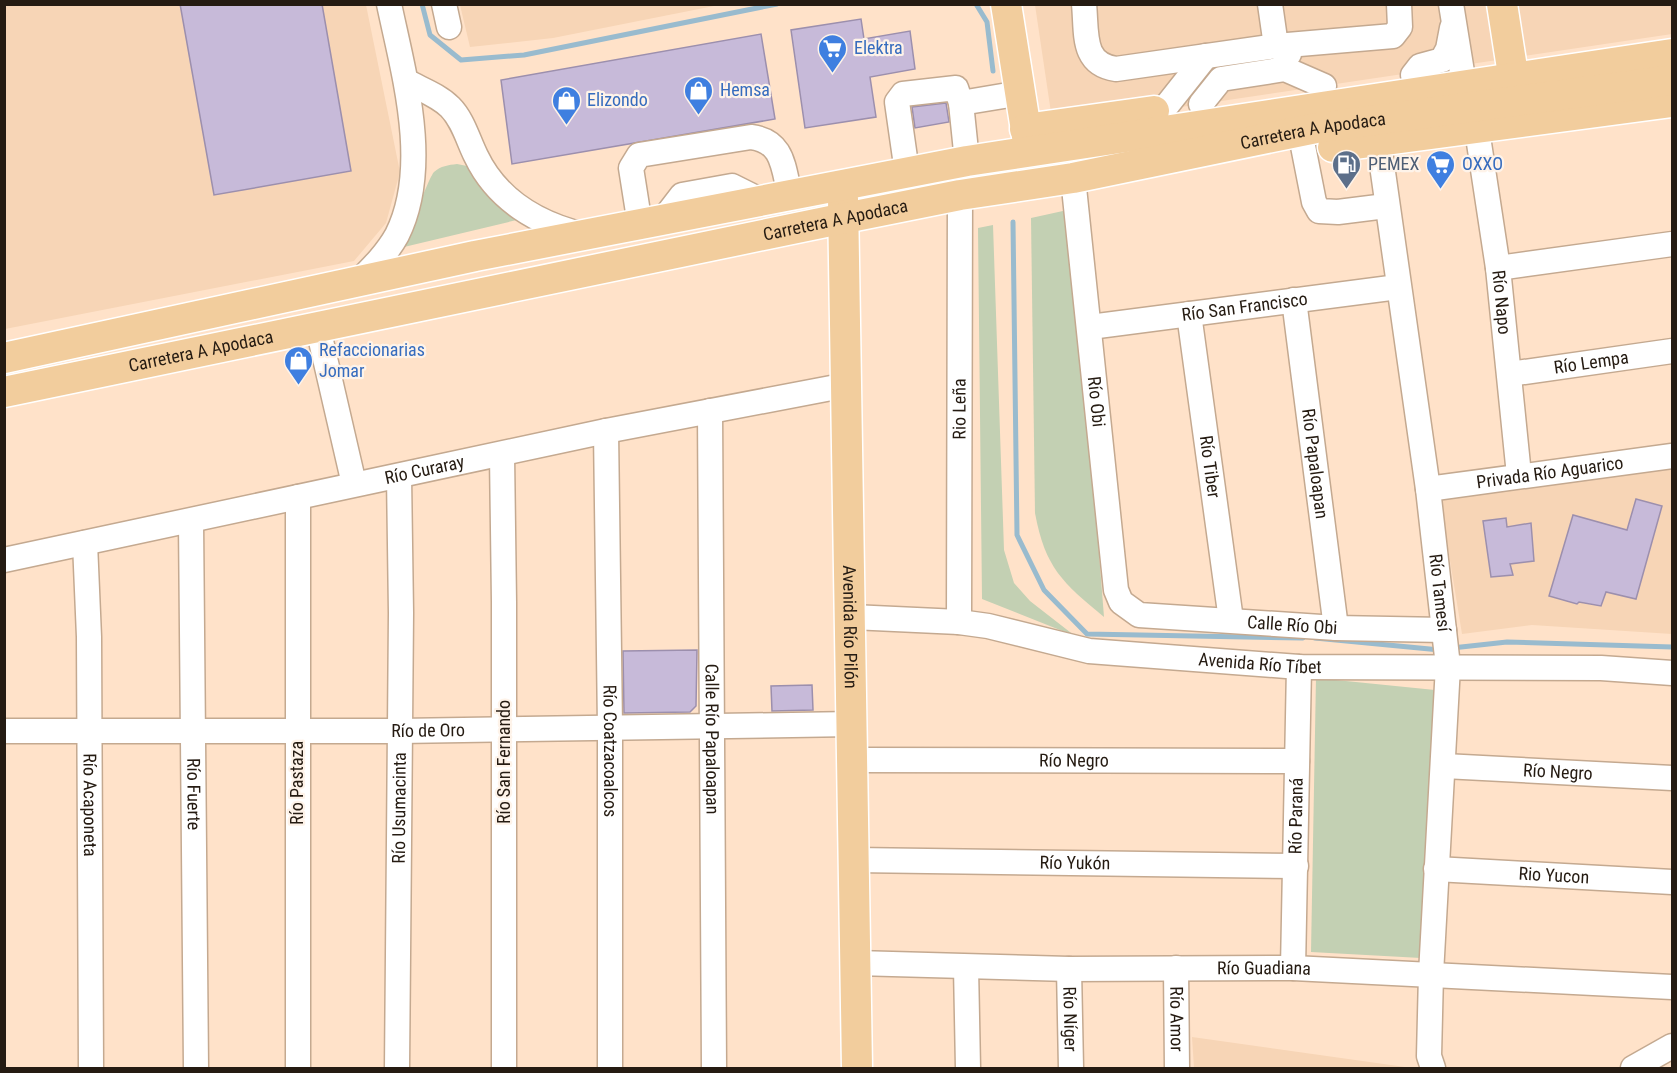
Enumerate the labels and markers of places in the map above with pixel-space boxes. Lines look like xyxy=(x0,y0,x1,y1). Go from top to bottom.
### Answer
supermarket icon: Elektra xyxy=(817,32,849,74)
place label: Elektra xyxy=(854,37,903,58)
shop icon: Hemsa xyxy=(683,74,715,116)
place label: Hemsa xyxy=(720,79,770,100)
shop icon: Elizondo xyxy=(550,84,582,126)
place label: Elizondo xyxy=(587,89,648,110)
fuel station icon: PEMEX xyxy=(1331,148,1363,190)
supermarket icon: OXXO xyxy=(1425,148,1457,190)
place label: PEMEX xyxy=(1368,153,1419,174)
place label: OXXO xyxy=(1462,153,1503,174)
place label: Refaccionarias Jomar xyxy=(319,339,425,381)
shop icon: Refaccionarias Jomar xyxy=(282,344,314,386)

